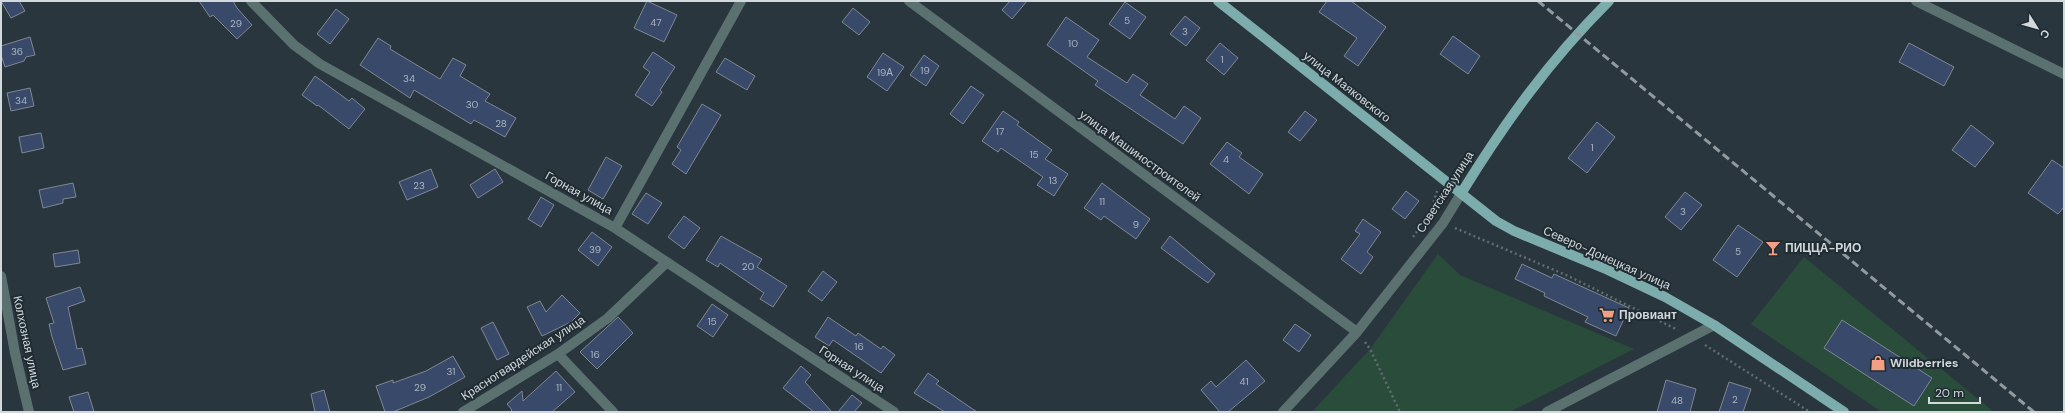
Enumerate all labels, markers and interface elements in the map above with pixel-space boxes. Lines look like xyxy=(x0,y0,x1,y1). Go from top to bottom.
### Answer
north arrow xyxy=(2017,8,2057,48)
house number: 5 xyxy=(1124,14,1130,27)
house number: 47 xyxy=(650,16,662,29)
house number: 29 xyxy=(230,17,242,30)
house number: 3 xyxy=(1182,25,1188,38)
text: С xyxy=(2037,27,2053,41)
house number: 10 xyxy=(1068,37,1078,50)
house number: 36 xyxy=(11,45,23,58)
street label: улица Маяковского xyxy=(1300,48,1394,126)
house number: 1 xyxy=(1220,53,1224,66)
house number: 19 xyxy=(920,64,930,77)
house number: 19А xyxy=(877,66,893,79)
house number: 34 xyxy=(403,72,415,85)
house number: 34 xyxy=(15,94,27,107)
house number: 30 xyxy=(466,98,479,111)
street label: улица Машиностроителей xyxy=(1076,107,1204,205)
house number: 28 xyxy=(495,117,507,130)
house number: 17 xyxy=(996,125,1004,138)
house number: 1 xyxy=(1590,141,1594,154)
house number: 15 xyxy=(1029,148,1039,161)
street label: Советская улица xyxy=(1413,148,1478,236)
house number: 4 xyxy=(1223,153,1229,166)
street label: Горная улица xyxy=(542,168,616,218)
house number: 13 xyxy=(1048,174,1058,187)
house number: 23 xyxy=(413,179,425,192)
house number: 11 xyxy=(1099,195,1105,208)
house number: 3 xyxy=(1680,205,1686,218)
house number: 9 xyxy=(1133,218,1139,231)
street label: Северо-Донецкая улица xyxy=(1541,223,1674,294)
bar icon: ПИЦЦА-РИО xyxy=(1764,239,1782,257)
place label: ПИЦЦА-РИО xyxy=(1785,240,1861,256)
house number: 39 xyxy=(589,243,601,256)
house number: 5 xyxy=(1735,245,1741,258)
house number: 20 xyxy=(742,260,754,273)
street label: Колхозная улица xyxy=(9,294,45,390)
supermarket icon: Провиант xyxy=(1598,306,1616,324)
place label: Провиант xyxy=(1619,307,1677,323)
street label: Красногвардейская улица xyxy=(458,312,588,404)
house number: 15 xyxy=(707,315,717,328)
house number: 16 xyxy=(854,340,864,353)
street label: Горная улица xyxy=(816,342,888,396)
house number: 16 xyxy=(590,348,600,361)
shop icon: Wildberries xyxy=(1869,354,1887,372)
place label: Wildberries xyxy=(1890,355,1958,371)
house number: 31 xyxy=(447,365,455,378)
house number: 41 xyxy=(1239,375,1249,388)
scale bar xyxy=(1929,379,1980,405)
house number: 29 xyxy=(414,381,426,394)
house number: 11 xyxy=(556,381,562,394)
text: 20 m xyxy=(1935,385,1964,401)
house number: 2 xyxy=(1732,393,1738,406)
house number: 48 xyxy=(1671,394,1683,407)

